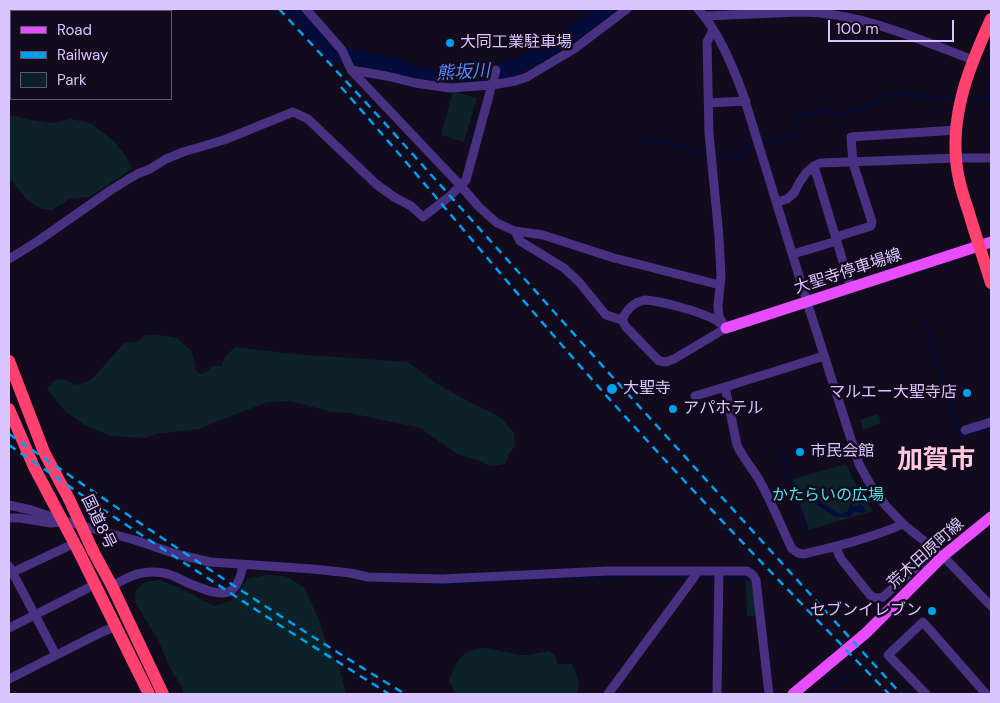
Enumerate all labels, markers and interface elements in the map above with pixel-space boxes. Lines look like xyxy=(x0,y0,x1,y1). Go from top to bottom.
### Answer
legend xyxy=(10,10,172,100)
scale bar xyxy=(830,10,956,42)
text: 100 m xyxy=(836,19,879,39)
text: Road xyxy=(57,20,92,40)
place label: 大同工業駐車場 xyxy=(460,33,572,53)
marker: 大同工業駐車場 xyxy=(444,37,456,49)
text: Railway xyxy=(57,45,108,65)
water label: 熊坂川 xyxy=(435,61,491,85)
text: Park xyxy=(57,70,87,90)
street label: 大聖寺停車場線 xyxy=(792,246,904,298)
place label: 大聖寺 xyxy=(623,379,671,399)
marker: 大聖寺 xyxy=(605,382,619,396)
place label: マルエー大聖寺店 xyxy=(829,383,957,403)
marker: マルエー大聖寺店 xyxy=(961,387,973,399)
place label: アパホテル xyxy=(683,399,763,419)
marker: アパホテル xyxy=(667,403,679,415)
place label: 市民会館 xyxy=(810,442,874,462)
district label: 加賀市 xyxy=(897,445,975,477)
marker: 市民会館 xyxy=(794,446,806,458)
park label: かたらいの広場 xyxy=(772,486,884,506)
street label: 国道8号 xyxy=(77,492,119,552)
street label: 荒木田原町線 xyxy=(884,515,968,593)
place label: セブンイレブン xyxy=(810,601,922,621)
marker: セブンイレブン xyxy=(926,605,938,617)

